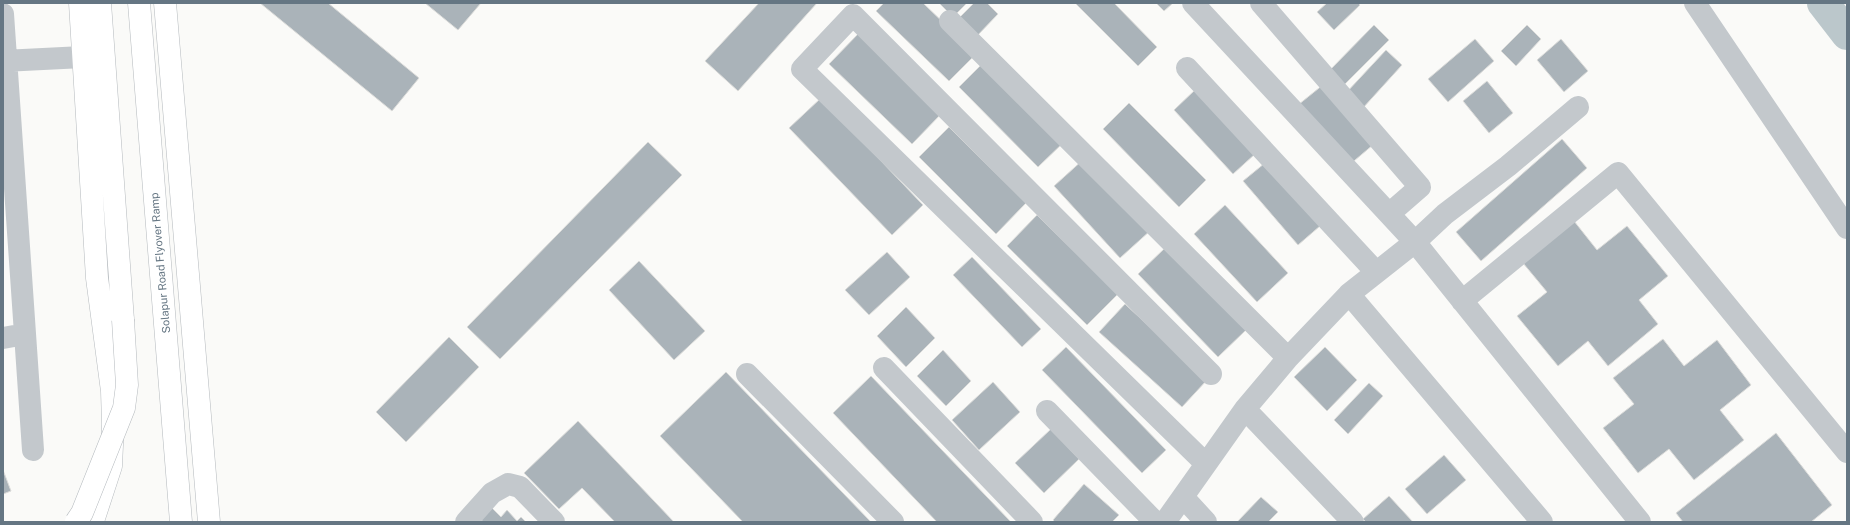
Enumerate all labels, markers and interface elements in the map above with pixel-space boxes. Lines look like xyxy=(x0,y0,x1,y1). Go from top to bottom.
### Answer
street label: Solapur Road Flyover Ramp xyxy=(148,192,172,334)

